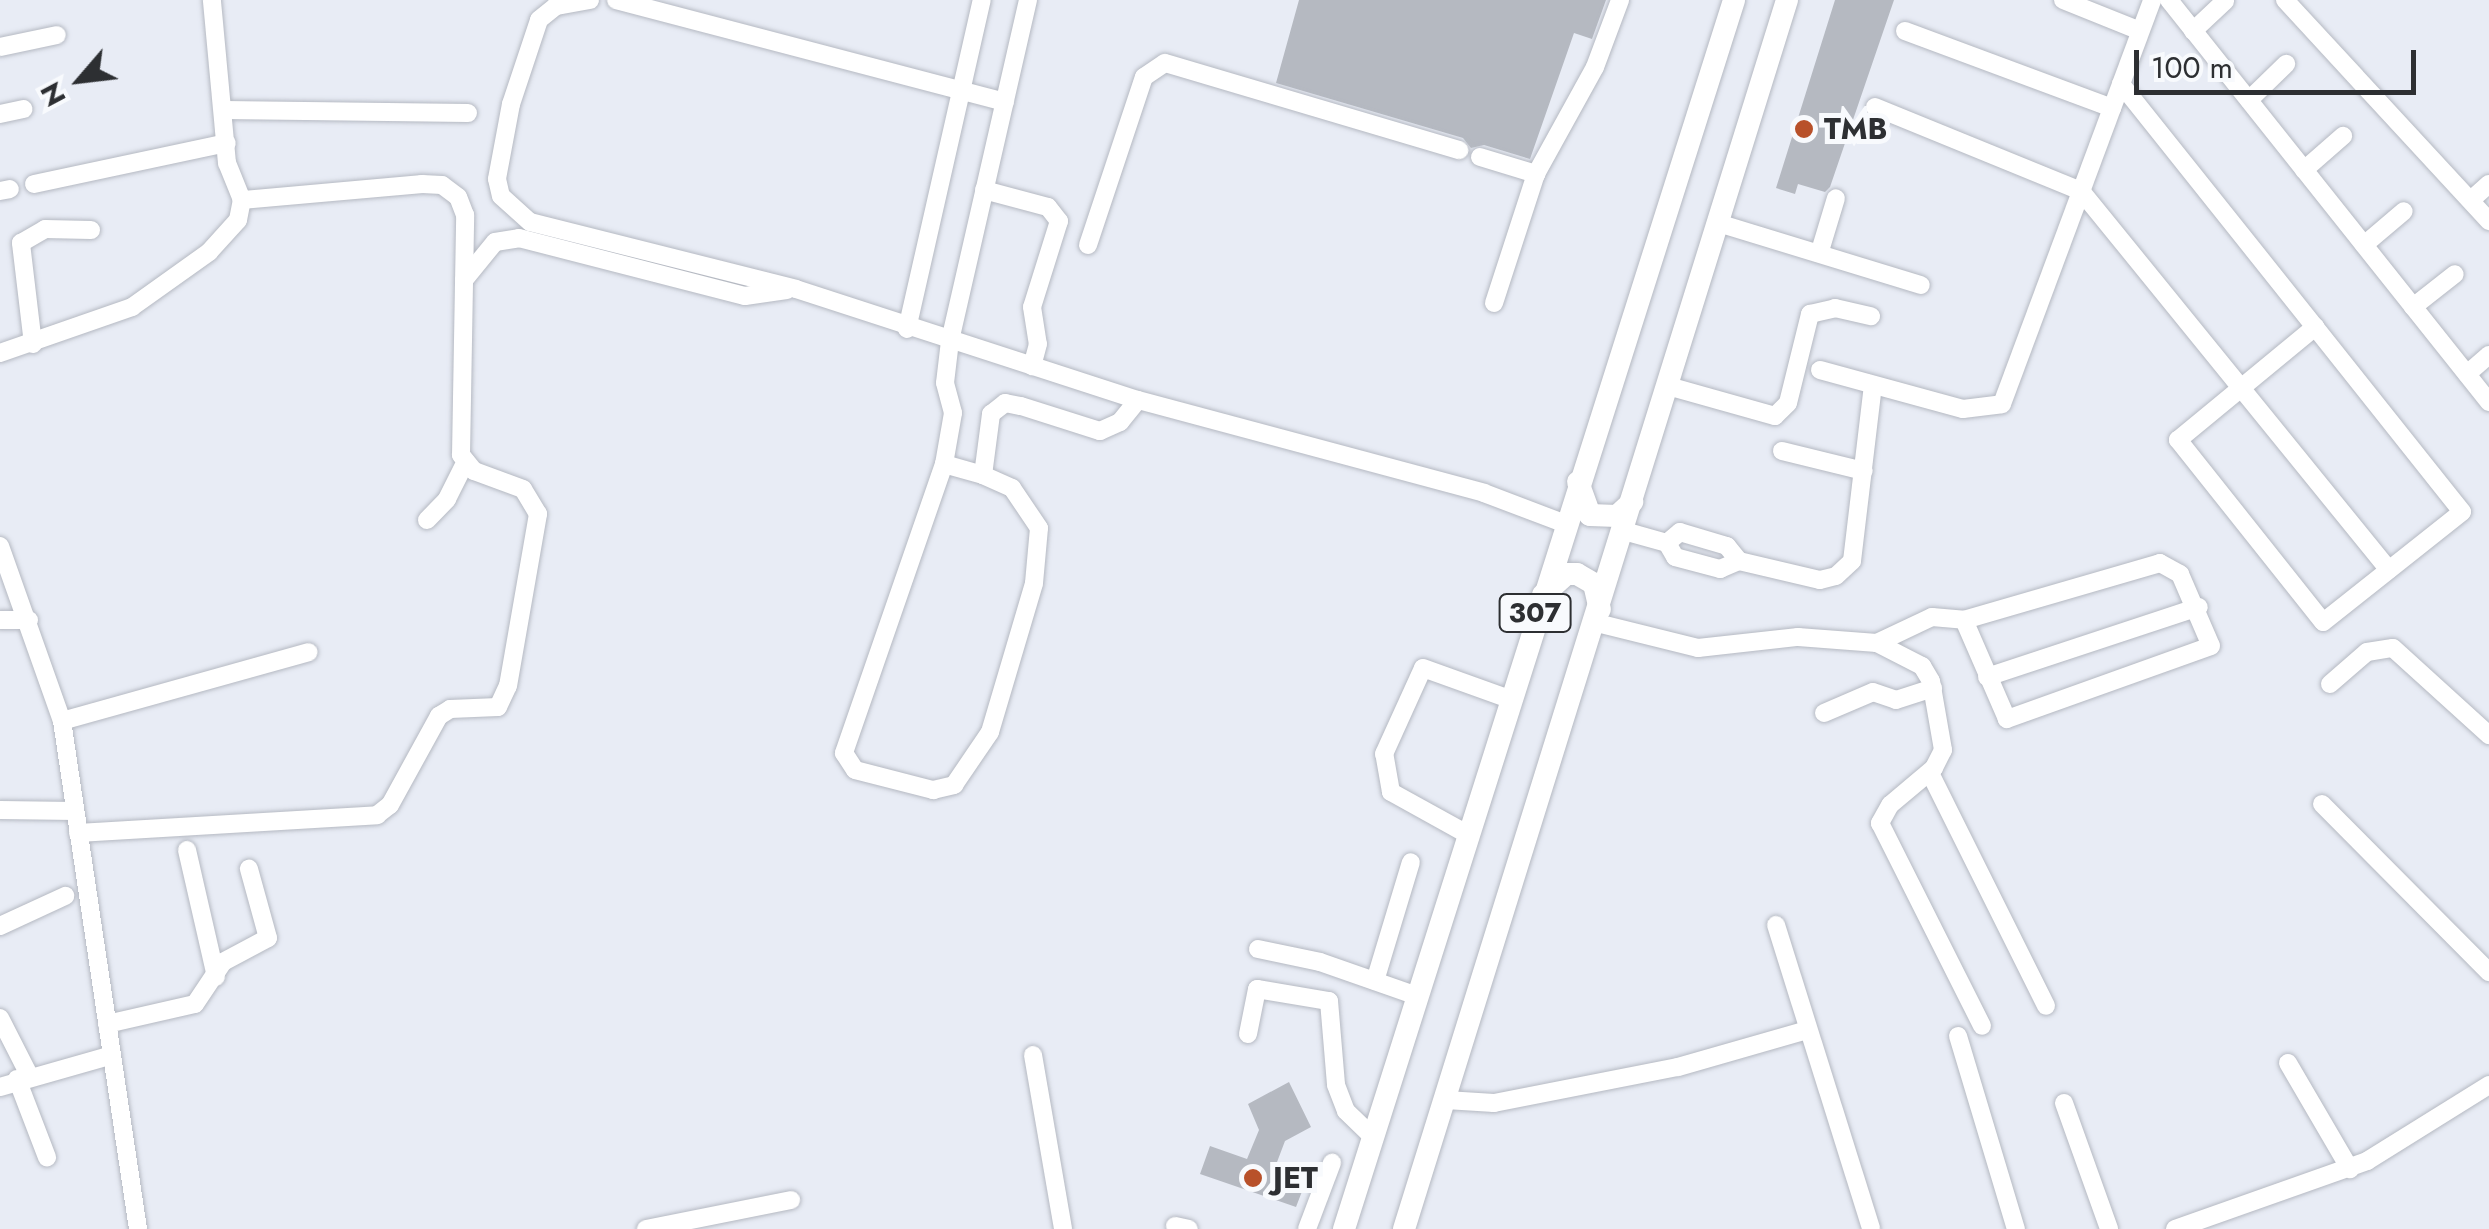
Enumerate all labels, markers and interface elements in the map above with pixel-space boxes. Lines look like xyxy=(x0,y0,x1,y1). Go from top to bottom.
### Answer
north arrow xyxy=(30,30,130,130)
scale bar xyxy=(2139,30,2422,92)
text: 100 m xyxy=(2151,46,2233,89)
text: N xyxy=(30,75,76,114)
place label: TMB xyxy=(1824,111,1887,147)
marker: TMB xyxy=(1793,118,1815,140)
road number: 307 xyxy=(1498,590,1572,636)
place label: JET xyxy=(1273,1160,1318,1196)
marker: JET xyxy=(1242,1167,1264,1189)

